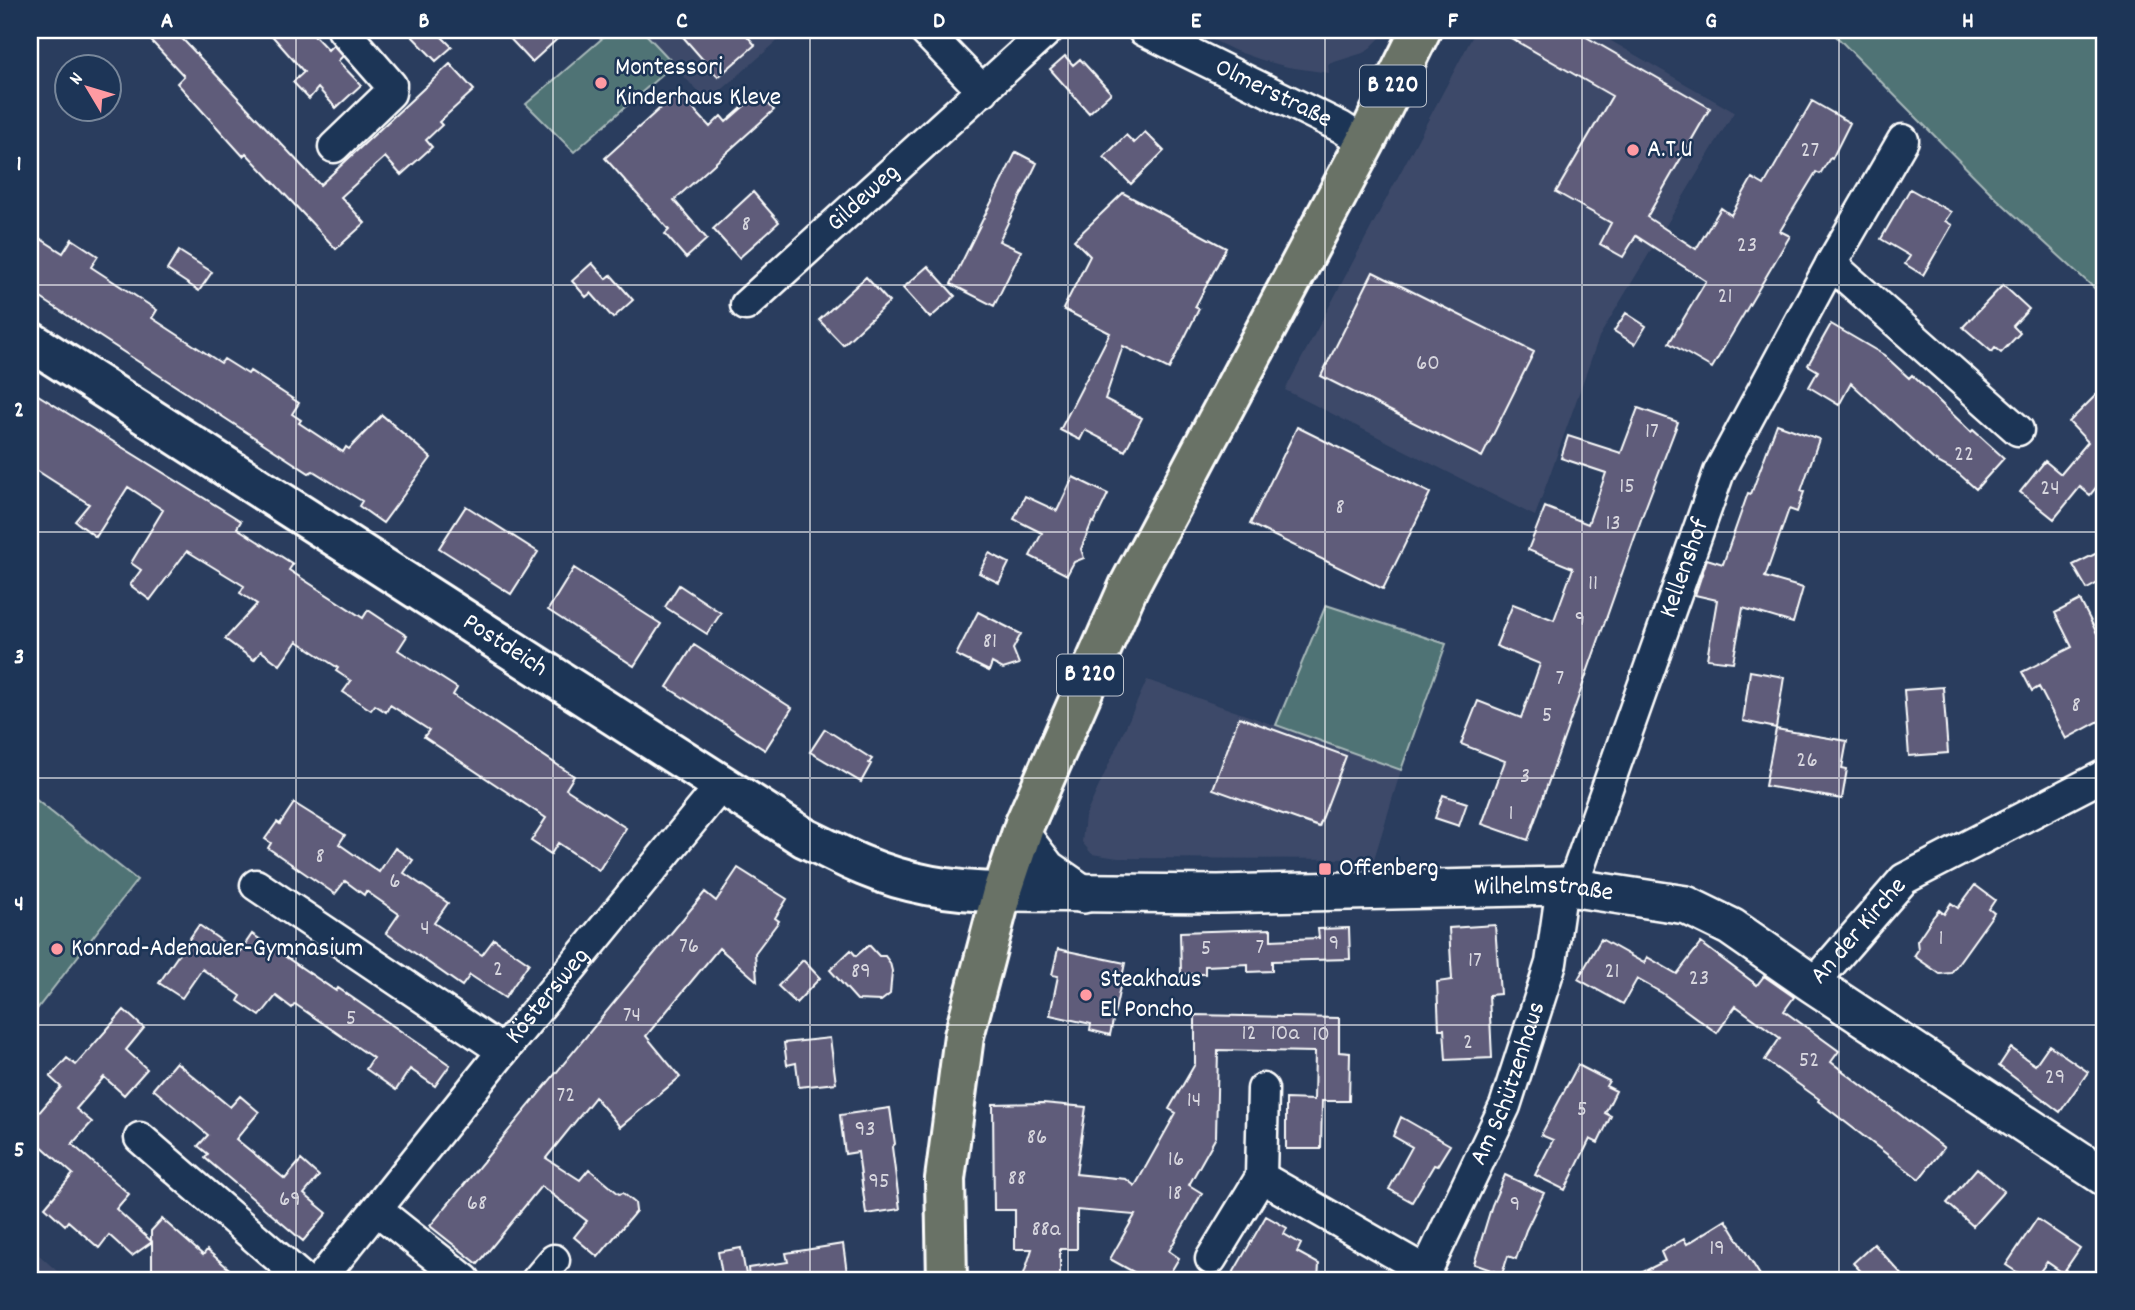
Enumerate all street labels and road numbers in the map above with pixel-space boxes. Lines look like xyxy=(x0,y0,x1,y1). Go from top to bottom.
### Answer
street label: Olmerstraße xyxy=(1208,49,1338,138)
road number: B 220 xyxy=(1360,66,1426,106)
street label: Gildeweg xyxy=(819,155,908,241)
street label: Kellenshof xyxy=(1650,513,1720,623)
street label: Postdeich xyxy=(455,604,555,687)
road number: B 220 xyxy=(1057,654,1123,696)
street label: Wilhelmstraße xyxy=(1474,867,1616,912)
street label: An der Kirche xyxy=(1802,869,1916,993)
street label: Köstersweg xyxy=(497,940,599,1053)
street label: Am Schützenhaus xyxy=(1461,997,1556,1172)

